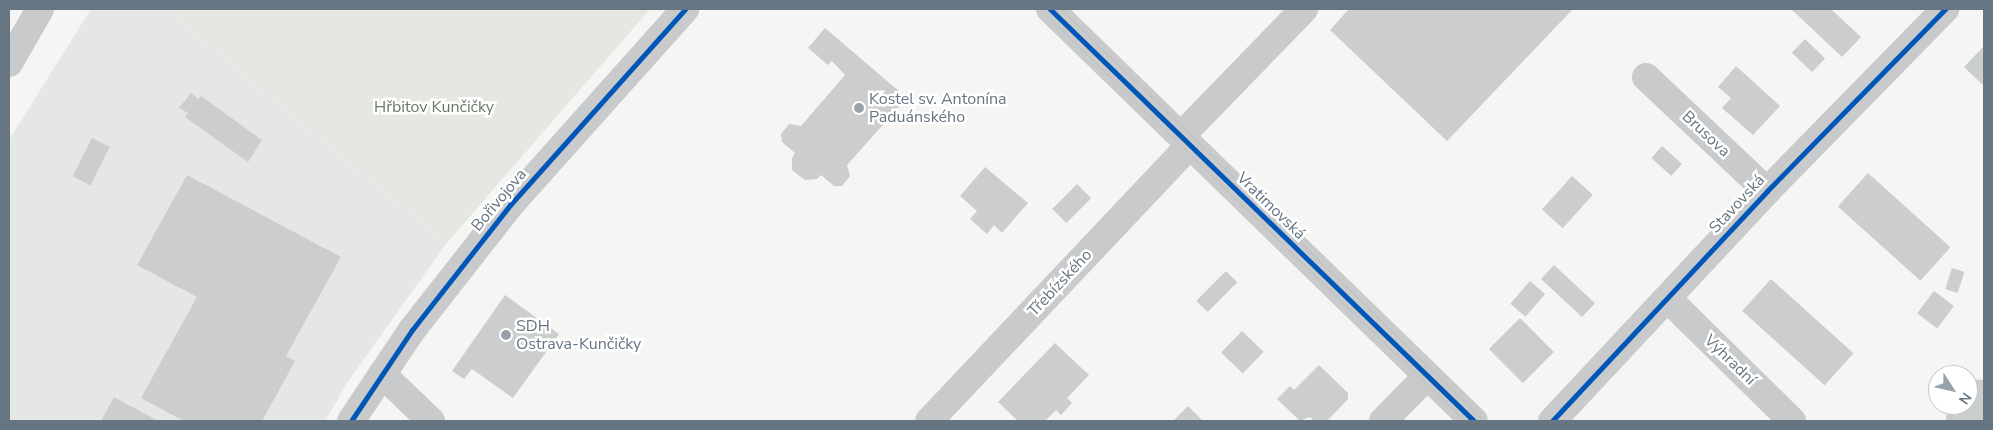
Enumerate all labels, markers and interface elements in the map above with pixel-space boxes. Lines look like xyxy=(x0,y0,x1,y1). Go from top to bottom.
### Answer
place label: Kostel sv. Antonína Paduánského xyxy=(869,89,1006,127)
park label: Hřbitov Kunčičky xyxy=(374,97,494,117)
marker: Kostel sv. Antonína Paduánského xyxy=(853,102,865,114)
street label: Brusova xyxy=(1678,107,1734,161)
street label: Bořivojova xyxy=(467,165,531,235)
street label: Vratimovská xyxy=(1233,168,1309,244)
street label: Stavovská xyxy=(1705,171,1769,237)
street label: Třebízského xyxy=(1024,245,1096,321)
place label: SDH Ostrava-Kunčičky xyxy=(516,316,641,354)
marker: SDH Ostrava-Kunčičky xyxy=(500,329,512,341)
street label: Výhradní xyxy=(1700,331,1760,389)
north arrow xyxy=(1928,365,1978,415)
text: N xyxy=(1954,389,1976,408)

